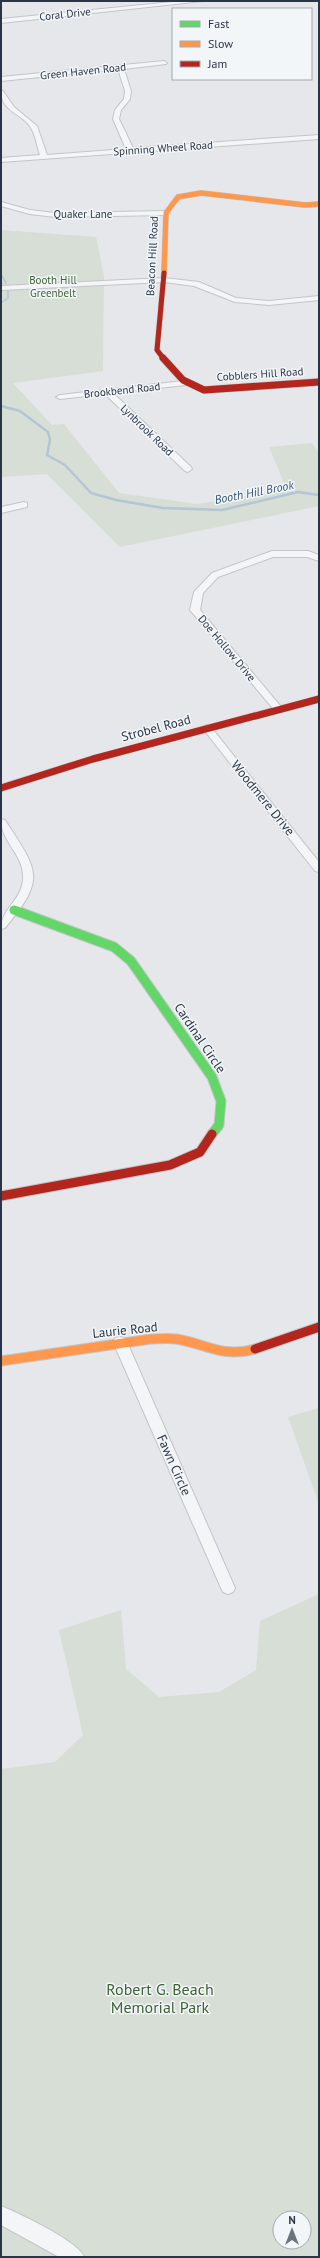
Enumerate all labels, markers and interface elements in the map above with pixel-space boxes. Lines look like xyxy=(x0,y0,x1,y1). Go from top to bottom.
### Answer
street label: Coral Drive xyxy=(39,4,92,24)
legend xyxy=(172,8,312,80)
text: Fast xyxy=(208,16,229,31)
text: Slow xyxy=(208,36,233,51)
text: Jam xyxy=(207,56,227,71)
street label: Green Haven Road xyxy=(39,60,127,82)
street label: Spinning Wheel Road xyxy=(113,138,213,158)
street label: Quaker Lane xyxy=(54,207,113,221)
street label: Beacon Hill Road xyxy=(143,216,161,296)
park label: Booth Hill Greenbelt xyxy=(29,273,78,300)
street label: Cobblers Hill Road xyxy=(216,364,304,384)
street label: Brookbend Road xyxy=(83,379,161,401)
street label: Lynbrook Road xyxy=(118,401,177,459)
water label: Booth Hill Brook xyxy=(213,477,295,507)
street label: Doe Hollow Drive xyxy=(195,612,259,684)
street label: Strobel Road xyxy=(119,711,193,745)
street label: Woodmere Drive xyxy=(227,757,299,839)
street label: Cardinal Circle xyxy=(170,1000,230,1076)
street label: Laurie Road xyxy=(92,1318,158,1342)
street label: Fawn Circle xyxy=(153,1432,195,1498)
park label: Robert G. Beach Memorial Park xyxy=(106,1979,214,2017)
north arrow xyxy=(272,2210,312,2250)
text: N xyxy=(288,2213,296,2227)

